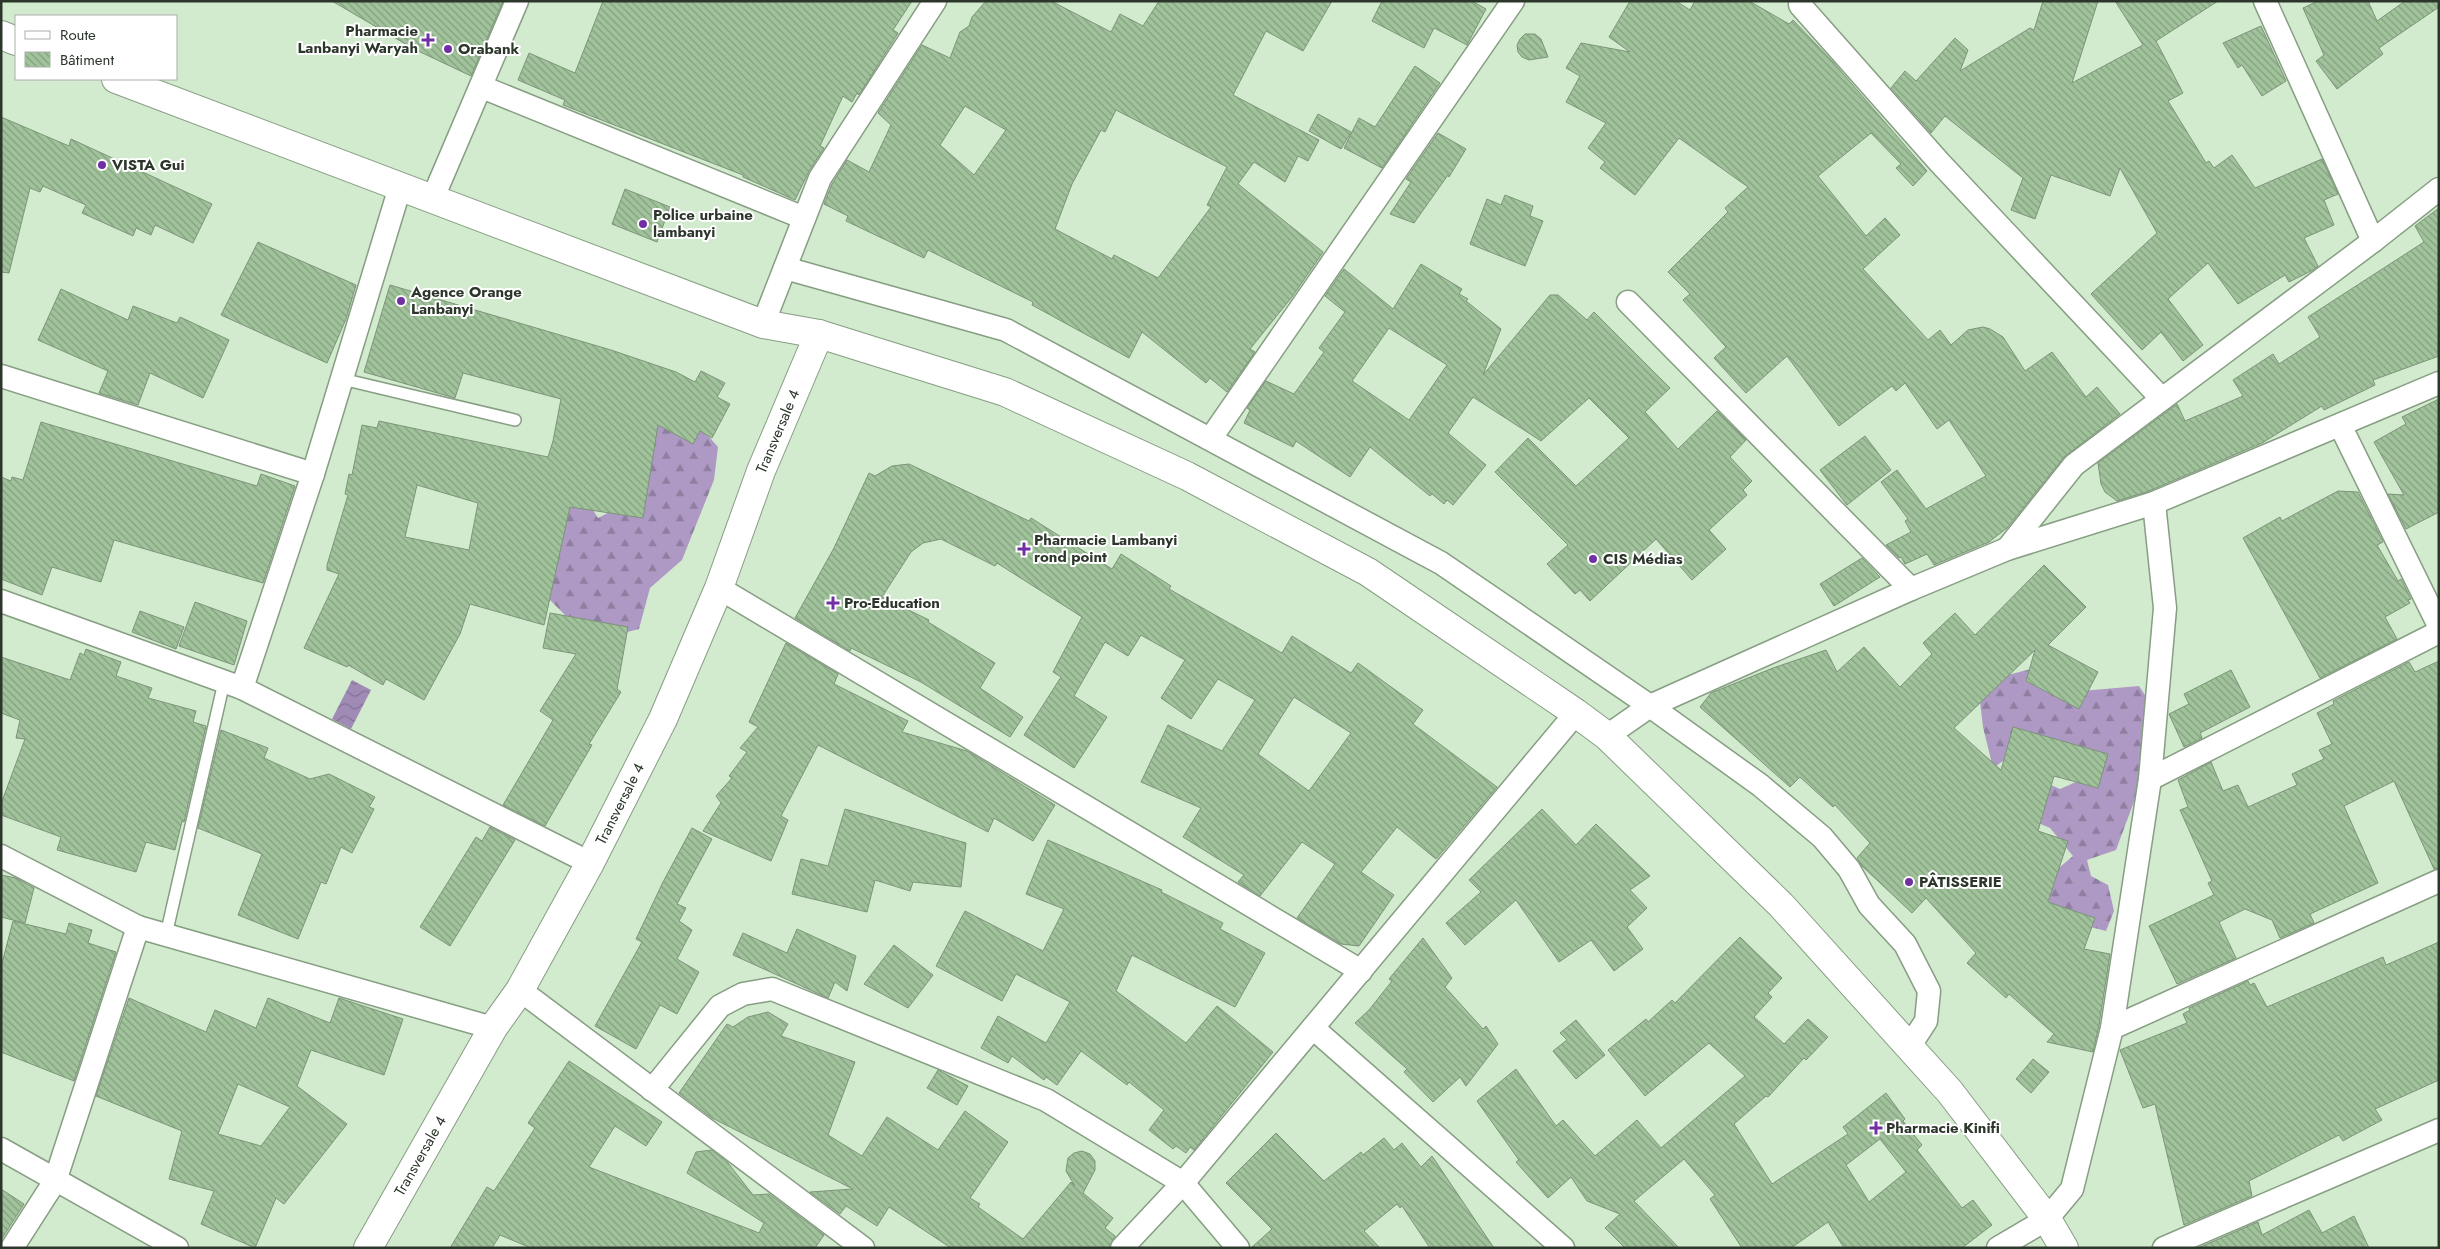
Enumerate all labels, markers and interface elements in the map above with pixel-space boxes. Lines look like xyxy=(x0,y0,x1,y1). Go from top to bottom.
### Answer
legend xyxy=(15,15,178,80)
place label: Pharmacie Lanbanyi Waryah xyxy=(297,20,418,59)
text: Route xyxy=(60,24,96,46)
marker: Pharmacie Lanbanyi Waryah xyxy=(422,34,434,46)
place label: Orabank xyxy=(458,38,520,60)
marker: Orabank xyxy=(442,43,454,55)
text: Bâtiment xyxy=(60,49,114,71)
place label: VISTA Gui xyxy=(111,154,185,176)
marker: VISTA Gui xyxy=(96,159,108,171)
place label: Police urbaine lambanyi xyxy=(653,204,753,243)
marker: Police urbaine lambanyi xyxy=(637,218,649,230)
place label: Agence Orange Lanbanyi xyxy=(410,281,522,320)
marker: Agence Orange Lanbanyi xyxy=(395,295,407,307)
street label: Transversale 4 xyxy=(750,386,805,477)
place label: Pharmacie Lambanyi rond point xyxy=(1034,529,1177,568)
marker: Pharmacie Lambanyi rond point xyxy=(1018,543,1030,555)
place label: CIS Médias xyxy=(1603,548,1683,570)
marker: CIS Médias xyxy=(1587,553,1599,565)
place label: Pro-Education xyxy=(844,592,940,614)
marker: Pro-Education xyxy=(826,596,840,610)
street label: Transversale 4 xyxy=(590,759,650,849)
place label: PÂTISSERIE xyxy=(1919,871,2002,893)
marker: PÂTISSERIE xyxy=(1903,876,1915,888)
street label: Transversale 4 xyxy=(389,1111,452,1200)
place label: Pharmacie Kinifi xyxy=(1886,1117,2000,1139)
marker: Pharmacie Kinifi xyxy=(1870,1122,1882,1134)

